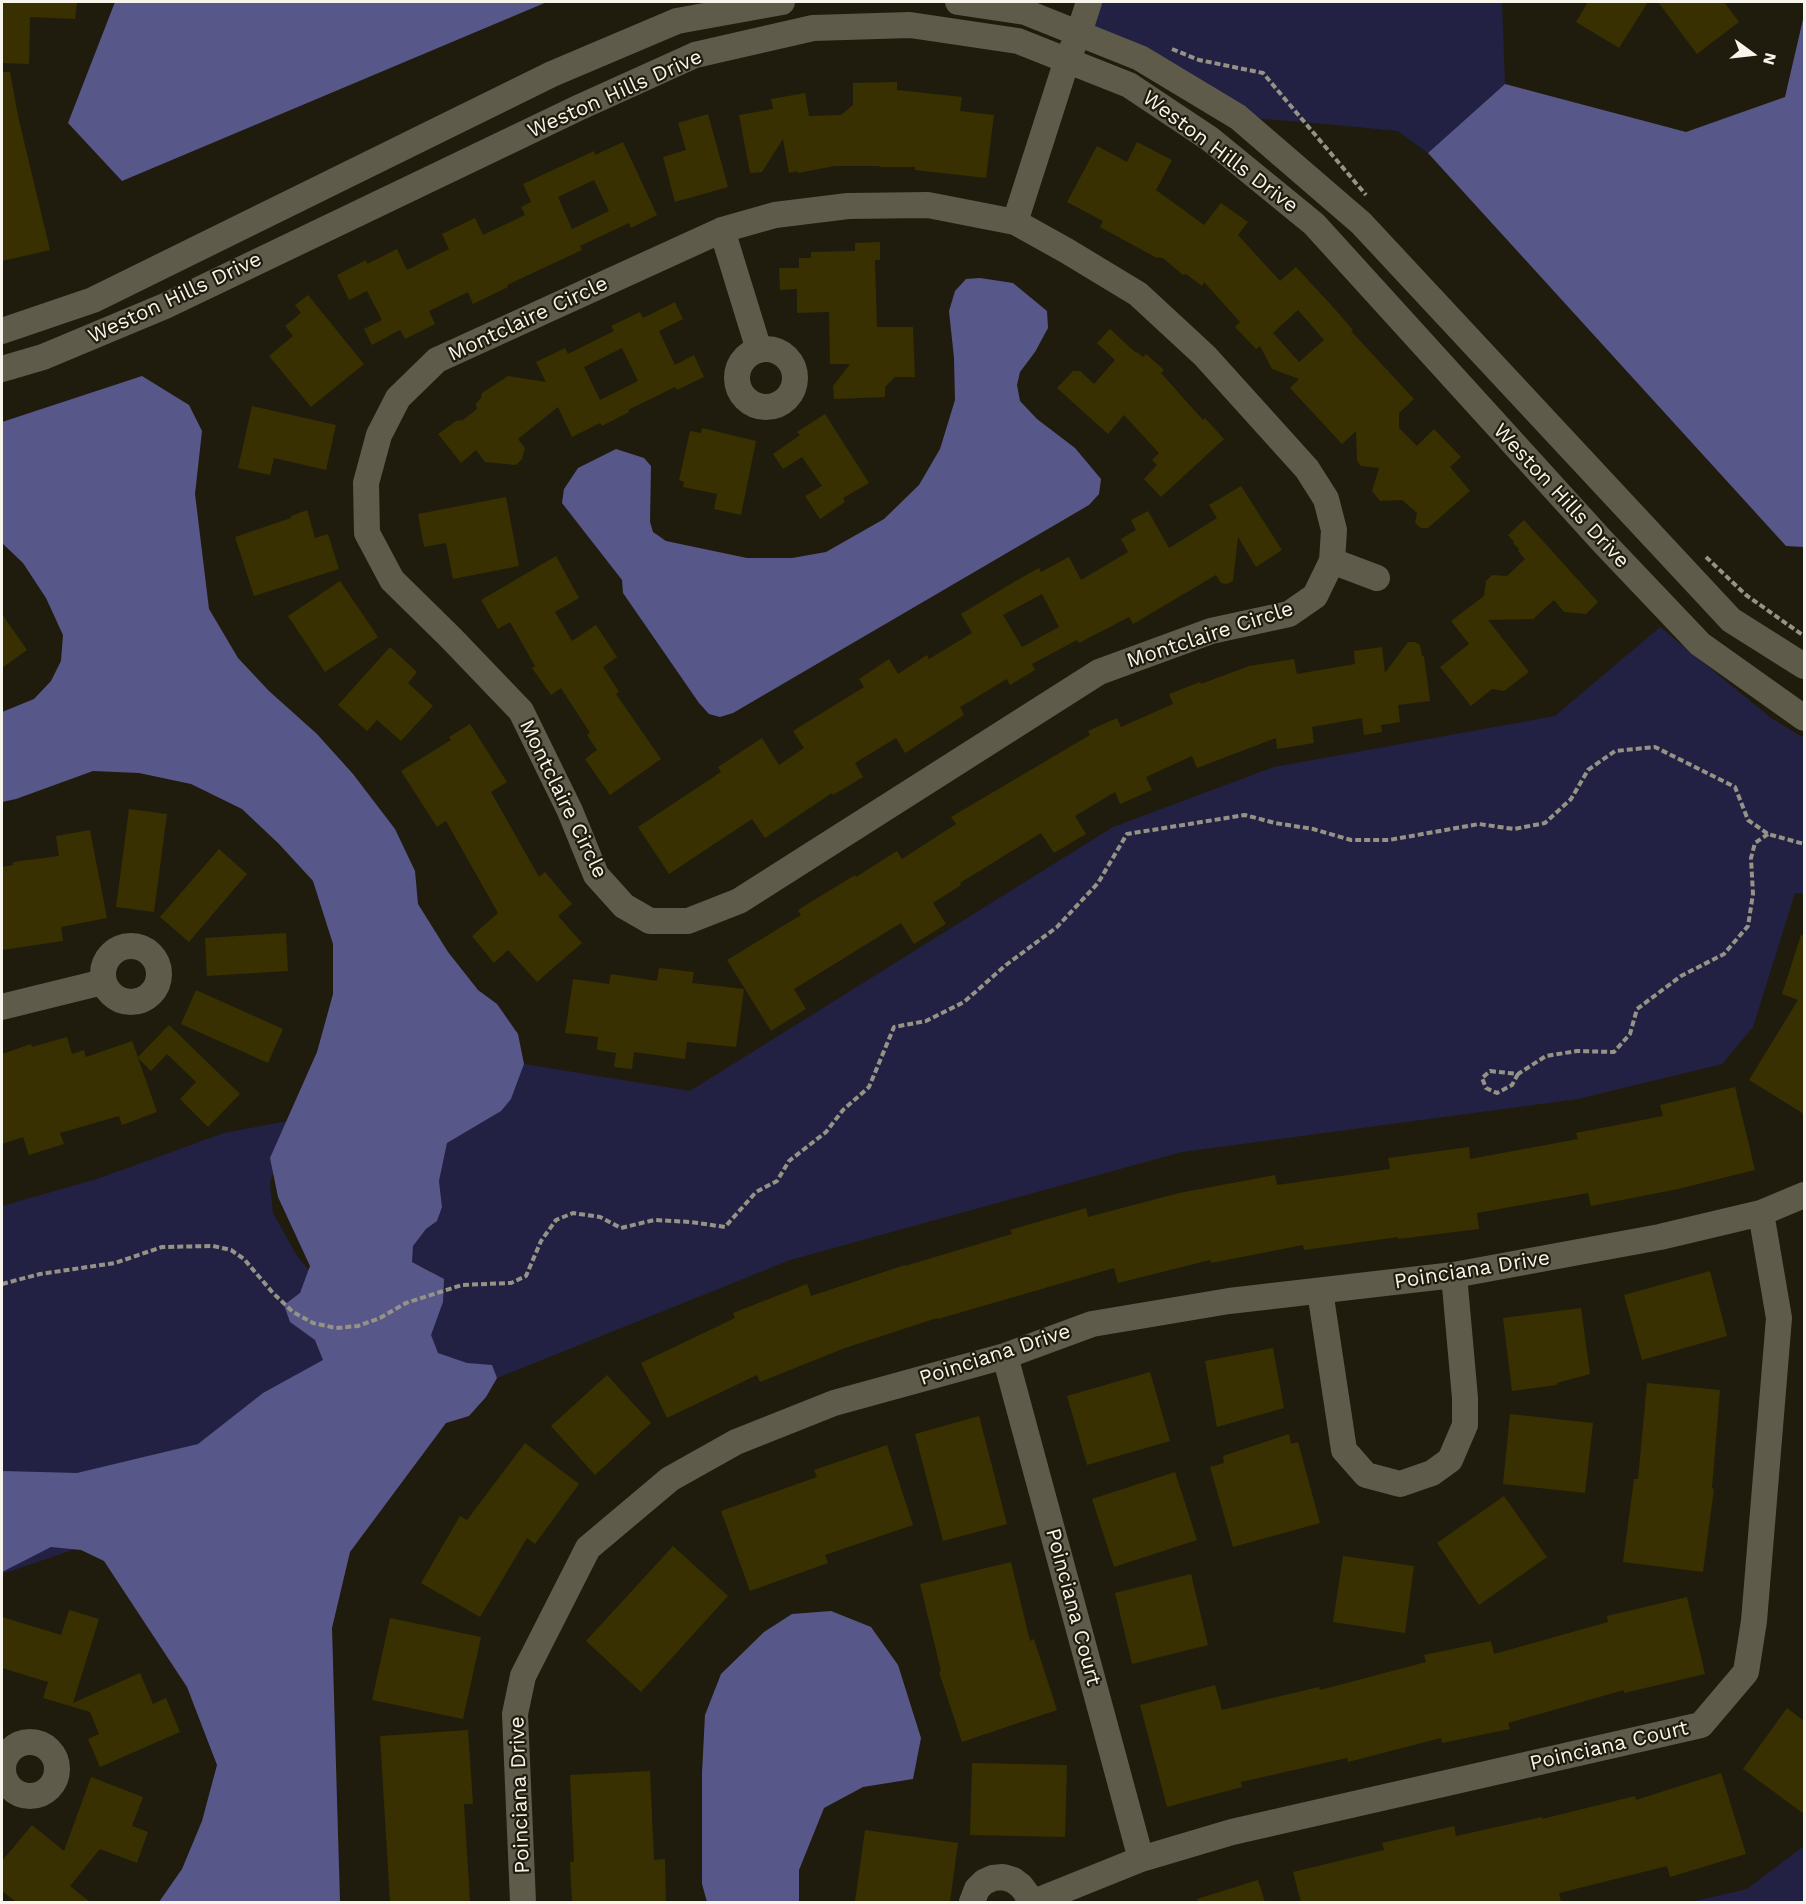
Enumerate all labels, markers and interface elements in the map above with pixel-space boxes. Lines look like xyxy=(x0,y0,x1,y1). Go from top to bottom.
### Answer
north arrow xyxy=(1722,24,1782,84)
street label: Weston Hills Drive xyxy=(524,44,706,144)
text: N xyxy=(1759,51,1781,67)
street label: Weston Hills Drive xyxy=(1137,85,1303,219)
street label: Weston Hills Drive xyxy=(84,247,266,349)
street label: Montclaire Circle xyxy=(444,271,612,367)
street label: Weston Hills Drive xyxy=(1488,418,1634,574)
street label: Montclaire Circle xyxy=(1124,596,1296,674)
street label: Montclaire Circle xyxy=(514,715,612,883)
street label: Poinciana Drive xyxy=(1392,1245,1552,1295)
street label: Poinciana Drive xyxy=(916,1319,1074,1391)
street label: Poinciana Court xyxy=(1040,1526,1106,1688)
street label: Poinciana Drive xyxy=(505,1716,535,1874)
street label: Poinciana Court xyxy=(1527,1716,1691,1776)

